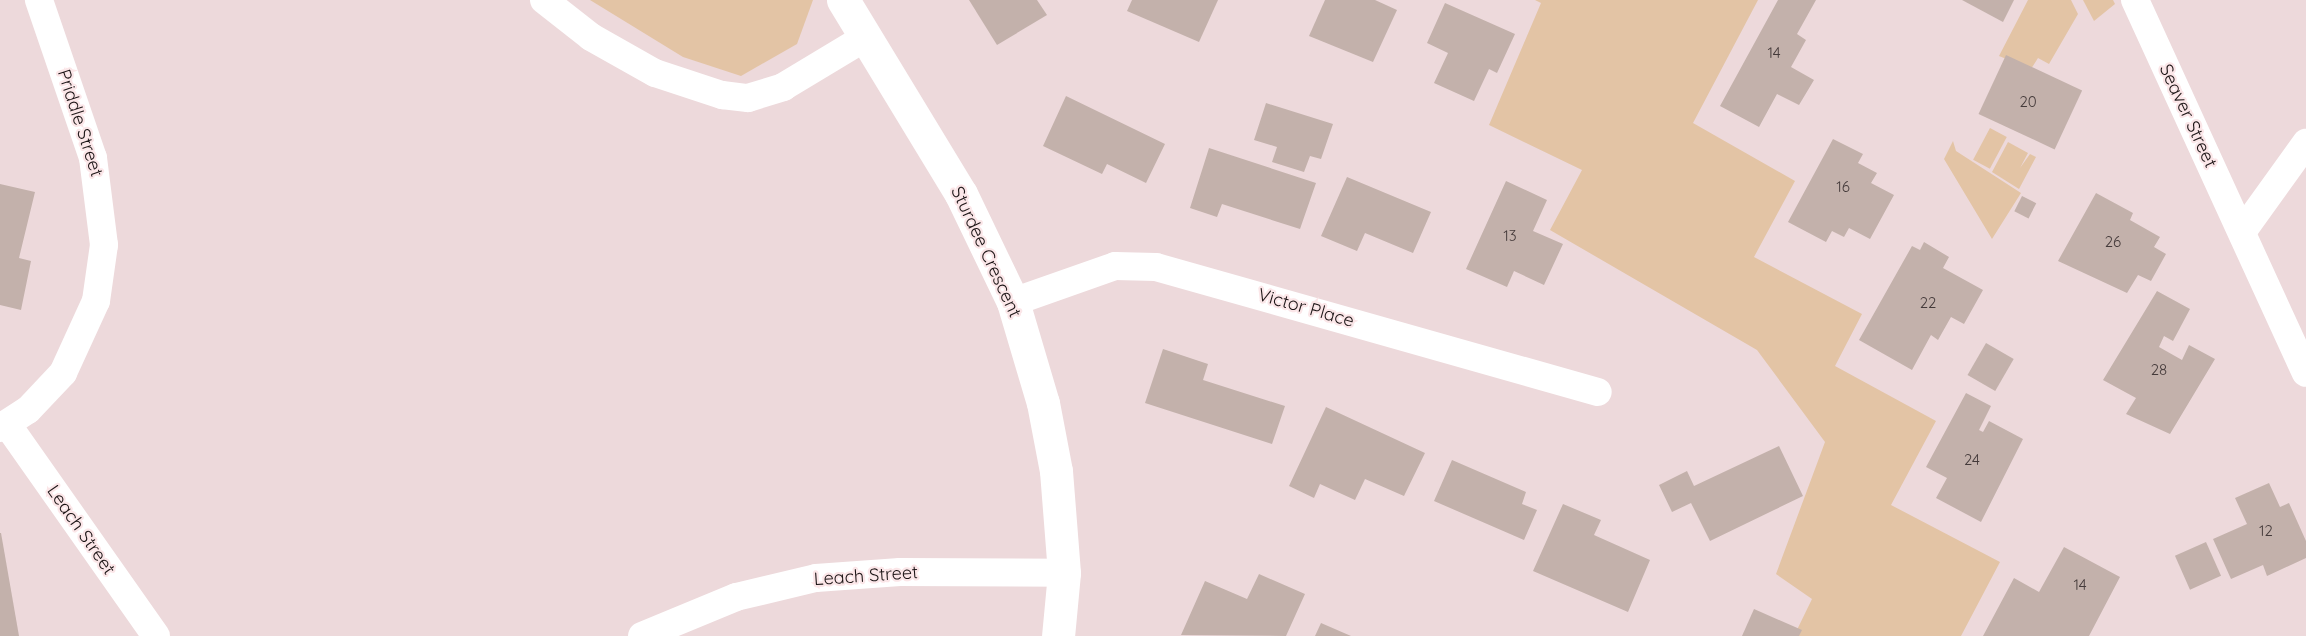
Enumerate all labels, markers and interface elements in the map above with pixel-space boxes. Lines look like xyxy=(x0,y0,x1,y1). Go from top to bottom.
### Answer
house number: 14 xyxy=(1767,44,1781,62)
street label: Seaver Street xyxy=(2155,61,2221,171)
street label: Priddle Street xyxy=(52,67,108,179)
house number: 20 xyxy=(2019,93,2037,111)
house number: 16 xyxy=(1836,178,1850,196)
street label: Sturdee Crescent xyxy=(946,183,1026,321)
house number: 13 xyxy=(1503,227,1517,245)
house number: 26 xyxy=(2105,233,2121,251)
street label: Victor Place xyxy=(1255,284,1357,332)
house number: 22 xyxy=(1920,294,1936,312)
house number: 28 xyxy=(2151,361,2167,379)
house number: 24 xyxy=(1964,451,1980,469)
street label: Leach Street xyxy=(42,481,120,579)
house number: 12 xyxy=(2259,522,2273,540)
street label: Leach Street xyxy=(813,562,919,590)
house number: 14 xyxy=(2073,576,2087,594)

